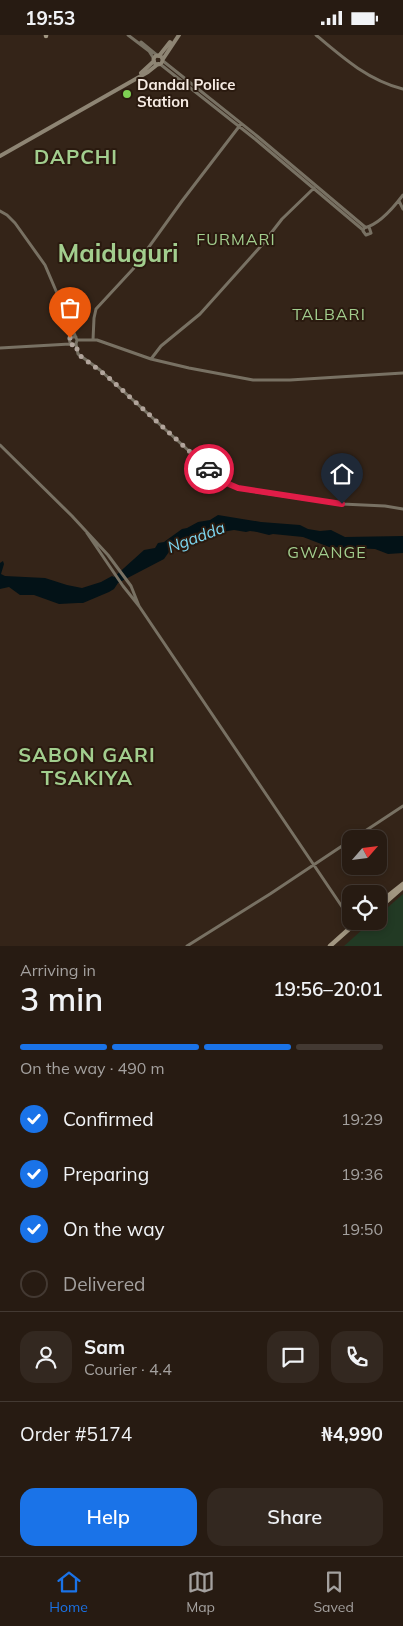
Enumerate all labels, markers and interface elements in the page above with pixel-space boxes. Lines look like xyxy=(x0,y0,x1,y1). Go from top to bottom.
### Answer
text: 19:53 xyxy=(25,6,75,30)
place label: Dandal Police Station xyxy=(137,75,235,111)
marker: Dandal Police Station xyxy=(121,88,133,100)
district label: DAPCHI xyxy=(34,144,118,169)
district label: FURMARI xyxy=(196,229,276,249)
district label: Maiduguri xyxy=(58,237,178,268)
pin xyxy=(49,287,91,338)
icon: bag xyxy=(56,294,84,322)
district label: TALBARI xyxy=(292,304,366,324)
courier xyxy=(184,444,234,494)
pin xyxy=(321,453,363,504)
icon: car xyxy=(195,455,223,483)
icon: home xyxy=(328,460,356,488)
water label: Ngadda xyxy=(164,517,228,557)
district label: GWANGE xyxy=(287,542,367,562)
district label: SABON GARI TSAKIYA xyxy=(18,742,156,790)
north arrow xyxy=(342,830,388,875)
map controls xyxy=(342,830,387,930)
button: locate xyxy=(342,885,387,930)
text: Arriving in xyxy=(20,960,96,980)
text: 19:56–20:01 xyxy=(273,977,383,1001)
text: 3 min xyxy=(20,979,103,1019)
text: On the way · 490 m xyxy=(20,1058,165,1078)
icon: check xyxy=(20,1105,48,1133)
text: Confirmed xyxy=(63,1107,154,1131)
text: 19:29 xyxy=(341,1109,383,1129)
icon: check xyxy=(20,1160,48,1188)
text: Preparing xyxy=(63,1162,149,1186)
text: 19:36 xyxy=(341,1164,383,1184)
icon: check xyxy=(20,1215,48,1243)
text: On the way xyxy=(63,1217,165,1241)
text: 19:50 xyxy=(341,1219,383,1239)
text: Delivered xyxy=(63,1272,145,1296)
button: person xyxy=(20,1331,72,1383)
button: chat xyxy=(267,1331,319,1383)
button: phone xyxy=(331,1331,383,1383)
text: Sam xyxy=(84,1335,125,1359)
text: Courier · 4.4 xyxy=(84,1359,172,1379)
text: Order #5174 xyxy=(20,1422,132,1446)
text: ₦4,990 xyxy=(321,1422,383,1446)
button: Help xyxy=(20,1488,197,1546)
button: Share xyxy=(207,1488,383,1546)
tab: Home xyxy=(49,1568,88,1616)
tab: Map xyxy=(186,1568,215,1616)
tab: Saved xyxy=(313,1568,354,1616)

